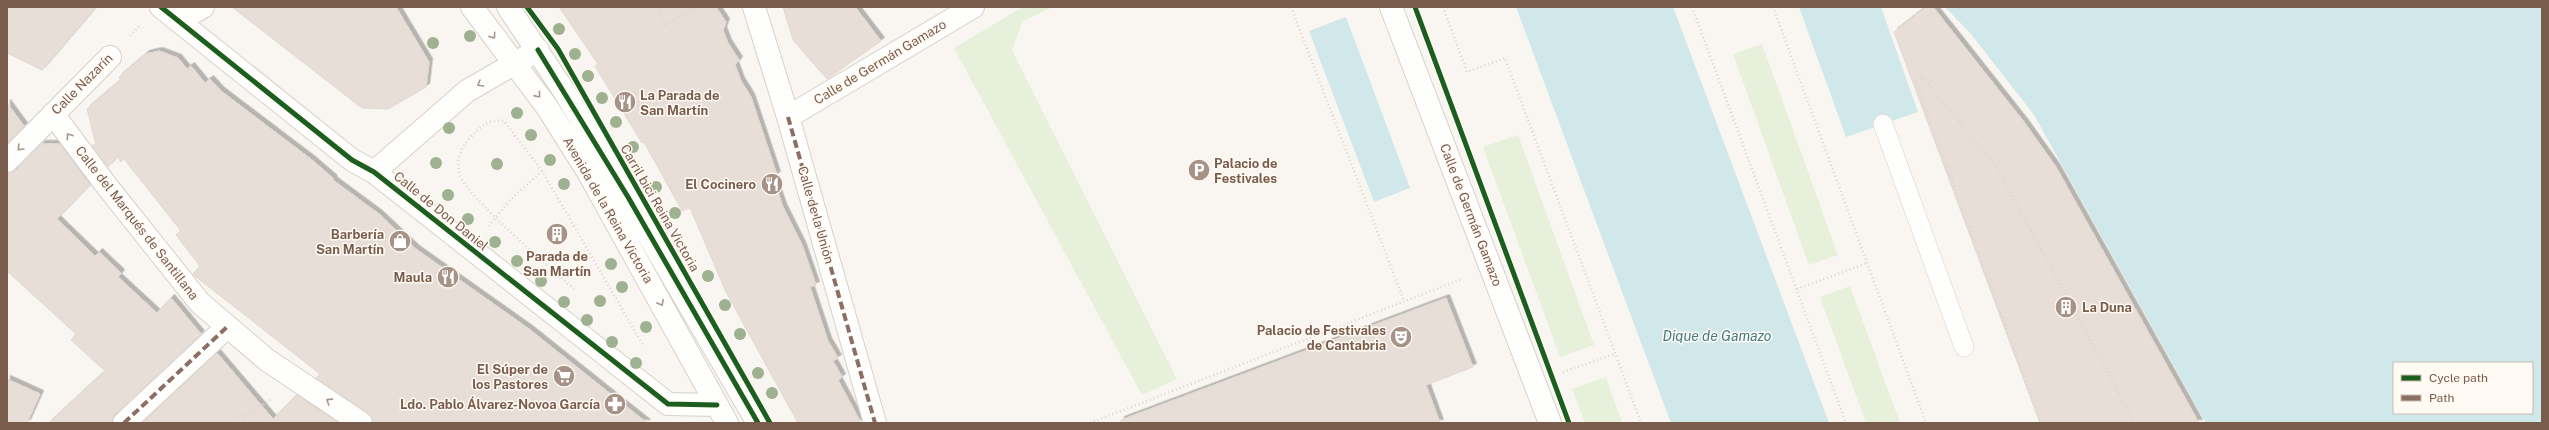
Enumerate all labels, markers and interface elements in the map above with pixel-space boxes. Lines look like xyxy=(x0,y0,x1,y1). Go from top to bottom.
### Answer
street label: Calle de Germán Gamazo xyxy=(811,17,949,107)
one-way arrow xyxy=(488,31,495,38)
street label: Calle Nazarín xyxy=(48,50,116,118)
one-way arrow xyxy=(477,79,484,86)
place label: La Parada de San Martín xyxy=(640,88,719,118)
restaurant icon: La Parada de San Martín xyxy=(612,89,638,115)
one-way arrow xyxy=(533,90,540,97)
one-way arrow xyxy=(67,133,74,140)
street label: Avenida de la Reina Victoria xyxy=(560,134,656,286)
street label: Carril bici Reina Victoria xyxy=(617,142,703,274)
street label: Calle de Germán Gamazo xyxy=(1437,142,1505,288)
one-way arrow xyxy=(17,143,25,151)
street label: Calle del Marqués de Santillana xyxy=(72,143,202,303)
place label: Palacio de Festivales xyxy=(1214,156,1277,186)
parking icon: Palacio de Festivales xyxy=(1186,157,1212,183)
street label: Calle de la Unión xyxy=(795,164,837,266)
street label: Calle de Don Daniel xyxy=(391,168,491,254)
restaurant icon: El Cocinero xyxy=(759,171,785,197)
place label: El Cocinero xyxy=(685,177,756,192)
building icon: Parada de San Martín xyxy=(544,221,570,247)
place label: Barbería San Martín xyxy=(316,227,384,257)
shop icon: Barbería San Martín xyxy=(387,228,413,254)
place label: Parada de San Martín xyxy=(523,249,591,279)
restaurant icon: Maula xyxy=(435,264,461,290)
place label: Maula xyxy=(393,270,432,285)
building icon: La Duna xyxy=(2053,294,2079,320)
one-way arrow xyxy=(657,299,664,306)
place label: La Duna xyxy=(2082,300,2132,315)
place label: Palacio de Festivales de Cantabria xyxy=(1257,323,1386,353)
theatre icon: Palacio de Festivales de Cantabria xyxy=(1388,324,1414,350)
water label: Dique de Gamazo xyxy=(1663,328,1772,344)
place label: El Súper de los Pastores xyxy=(472,362,548,392)
legend xyxy=(2393,362,2533,414)
supermarket icon: El Súper de los Pastores xyxy=(551,363,577,389)
text: Cycle path xyxy=(2429,371,2488,385)
pharmacy icon: Ldo. Pablo Álvarez-Novoa García xyxy=(602,391,628,417)
text: Path xyxy=(2429,391,2455,405)
place label: Ldo. Pablo Álvarez-Novoa García xyxy=(400,396,600,412)
one-way arrow xyxy=(326,398,333,406)

